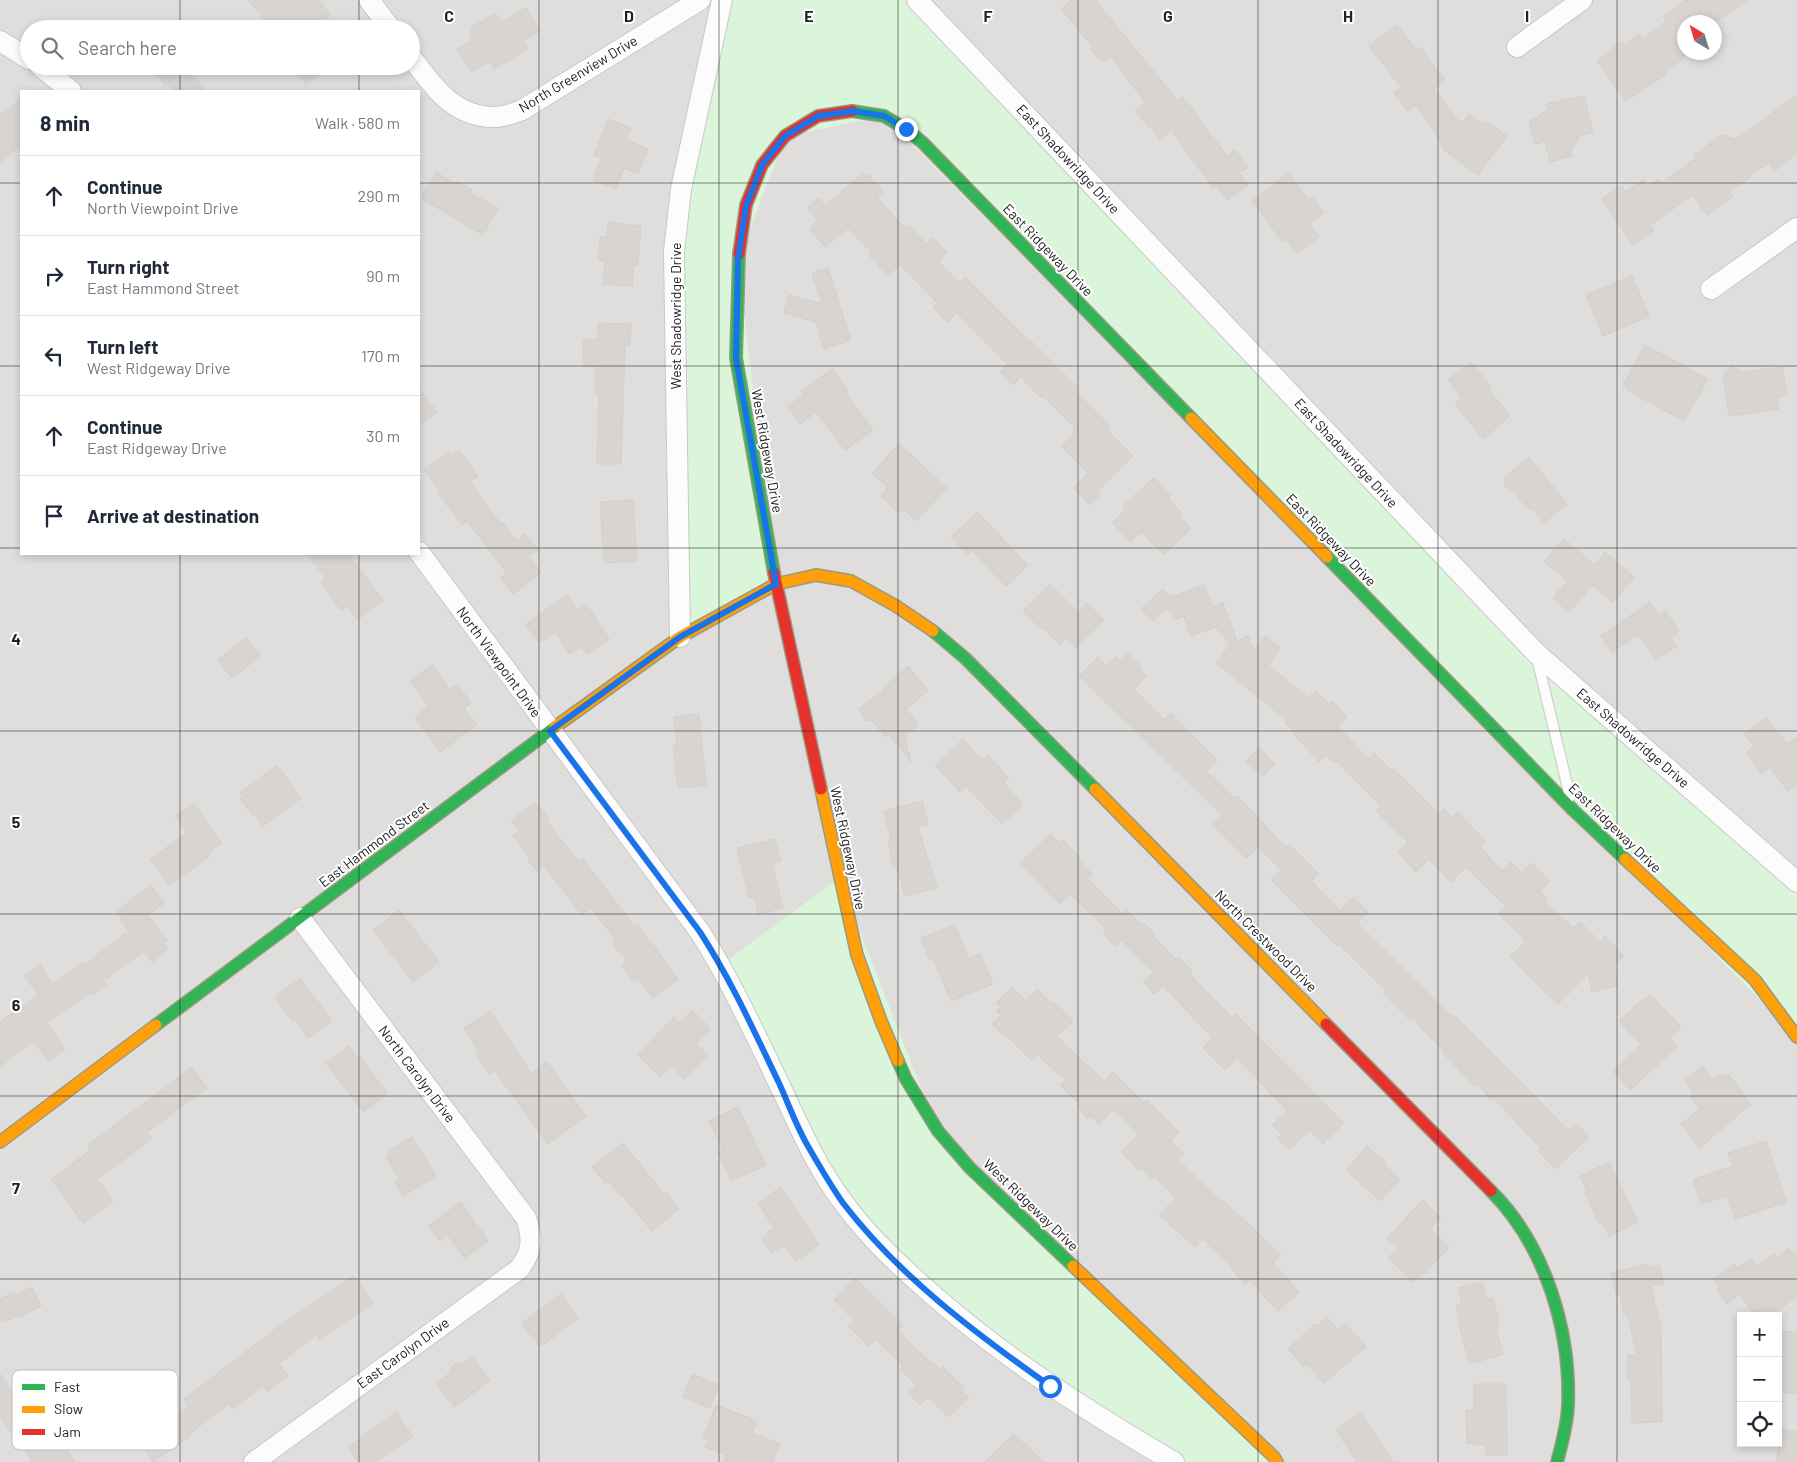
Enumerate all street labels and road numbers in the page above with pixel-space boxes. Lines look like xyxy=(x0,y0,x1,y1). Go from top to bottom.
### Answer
street label: North Greenview Drive xyxy=(515,31,640,116)
street label: East Shadowridge Drive xyxy=(1013,100,1124,217)
street label: East Ridgeway Drive xyxy=(1000,200,1097,300)
street label: West Shadowridge Drive xyxy=(667,243,684,389)
street label: West Ridgeway Drive xyxy=(748,388,787,514)
street label: East Shadowridge Drive xyxy=(1291,394,1402,511)
street label: East Ridgeway Drive xyxy=(1283,490,1380,590)
street label: North Viewpoint Drive xyxy=(454,603,545,720)
street label: East Shadowridge Drive xyxy=(1574,684,1693,791)
street label: East Ridgeway Drive xyxy=(1565,779,1665,876)
street label: West Ridgeway Drive xyxy=(827,785,870,911)
street label: East Hammond Street xyxy=(315,797,432,891)
street label: North Crestwood Drive xyxy=(1212,886,1321,995)
street label: North Carolyn Drive xyxy=(375,1022,459,1126)
street label: West Ridgeway Drive xyxy=(980,1155,1082,1254)
street label: East Carolyn Drive xyxy=(353,1313,452,1392)

